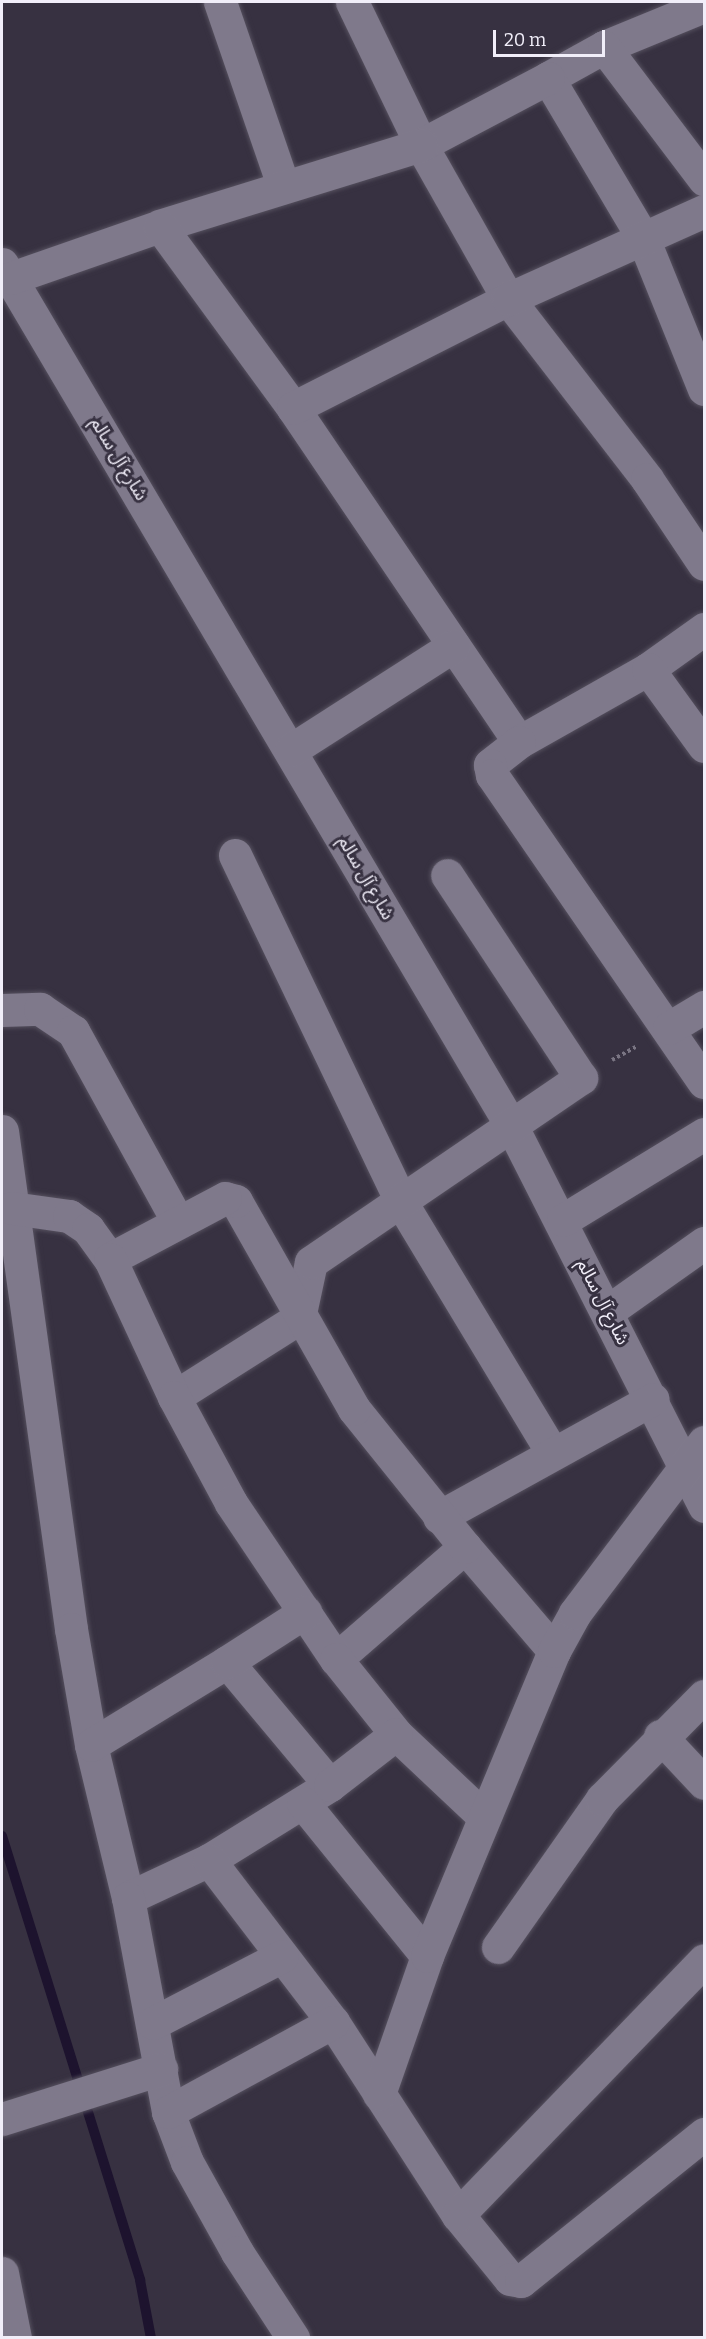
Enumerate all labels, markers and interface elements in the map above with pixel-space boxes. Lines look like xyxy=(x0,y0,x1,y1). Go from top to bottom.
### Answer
scale bar xyxy=(496,18,608,56)
text: 20 m xyxy=(504,29,546,51)
street label: شارع آل سالم xyxy=(86,414,152,504)
street label: شارع آل سالم xyxy=(333,832,399,924)
street label: شارع آل سالم xyxy=(572,1256,634,1348)

